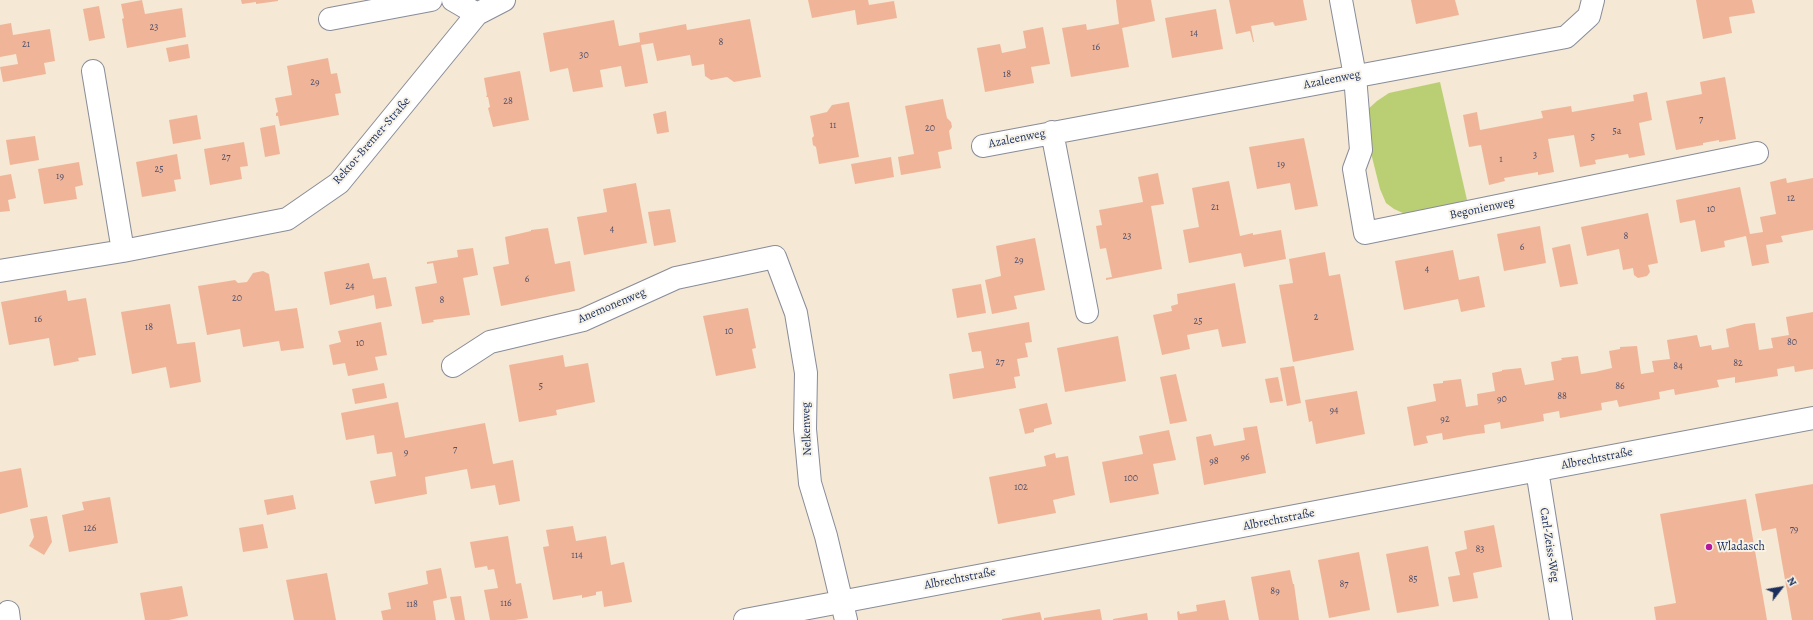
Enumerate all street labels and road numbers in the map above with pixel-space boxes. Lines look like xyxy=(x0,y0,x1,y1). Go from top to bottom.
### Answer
street label: Azaleenweg xyxy=(1302,67,1362,93)
street label: Rektor-Bremer-Straße xyxy=(330,94,414,188)
street label: Azaleenweg xyxy=(987,126,1047,152)
street label: Begonienweg xyxy=(1448,195,1516,223)
street label: Anemonenweg xyxy=(576,285,648,327)
street label: Nelkenweg xyxy=(799,402,815,456)
street label: Albrechtstraße xyxy=(1560,445,1634,473)
street label: Albrechtstraße xyxy=(1242,506,1316,534)
street label: Carl-Zeiss-Weg xyxy=(1536,507,1562,583)
street label: Albrechtstraße xyxy=(923,565,997,593)

